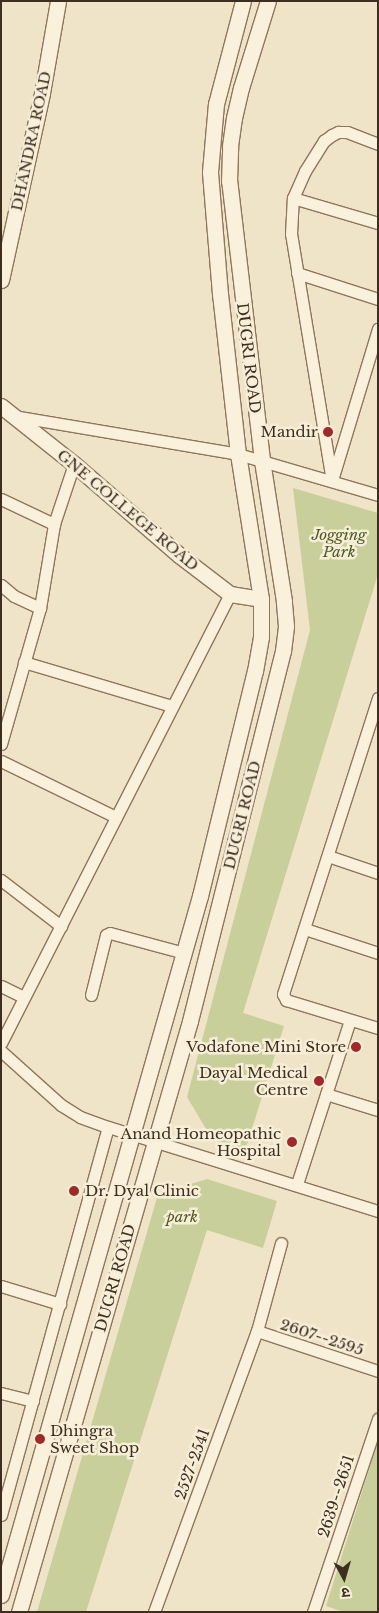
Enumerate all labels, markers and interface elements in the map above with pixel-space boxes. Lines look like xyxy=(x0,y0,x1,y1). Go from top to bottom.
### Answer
street label: DHANDRA ROAD xyxy=(7,69,55,213)
street label: DUGRI ROAD xyxy=(233,302,265,414)
place label: Mandir xyxy=(261,423,318,441)
marker: Mandir xyxy=(322,426,334,438)
street label: GNE COLLEGE ROAD xyxy=(54,446,202,574)
park label: Jogging Park xyxy=(312,525,366,560)
street label: DUGRI ROAD xyxy=(220,759,264,871)
place label: Vodafone Mini Store xyxy=(186,1038,346,1056)
marker: Vodafone Mini Store xyxy=(350,1041,362,1053)
place label: Dayal Medical Centre xyxy=(199,1063,308,1098)
marker: Dayal Medical Centre xyxy=(312,1074,326,1088)
place label: Anand Homeopathic Hospital xyxy=(121,1124,281,1159)
marker: Anand Homeopathic Hospital xyxy=(285,1135,299,1149)
place label: Dr. Dyal Clinic xyxy=(85,1182,199,1200)
marker: Dr. Dyal Clinic xyxy=(67,1184,81,1198)
park label: park xyxy=(166,1208,198,1226)
street label: DUGRI ROAD xyxy=(91,1222,139,1334)
street label: 2607--2595 xyxy=(278,1315,366,1359)
place label: Dhingra Sweet Shop xyxy=(50,1421,139,1456)
street label: 2527-2541 xyxy=(171,1426,213,1502)
marker: Dhingra Sweet Shop xyxy=(34,1433,46,1445)
street label: 2639--2651 xyxy=(314,1452,358,1540)
north arrow xyxy=(319,1553,369,1603)
text: उ xyxy=(341,1584,351,1602)

